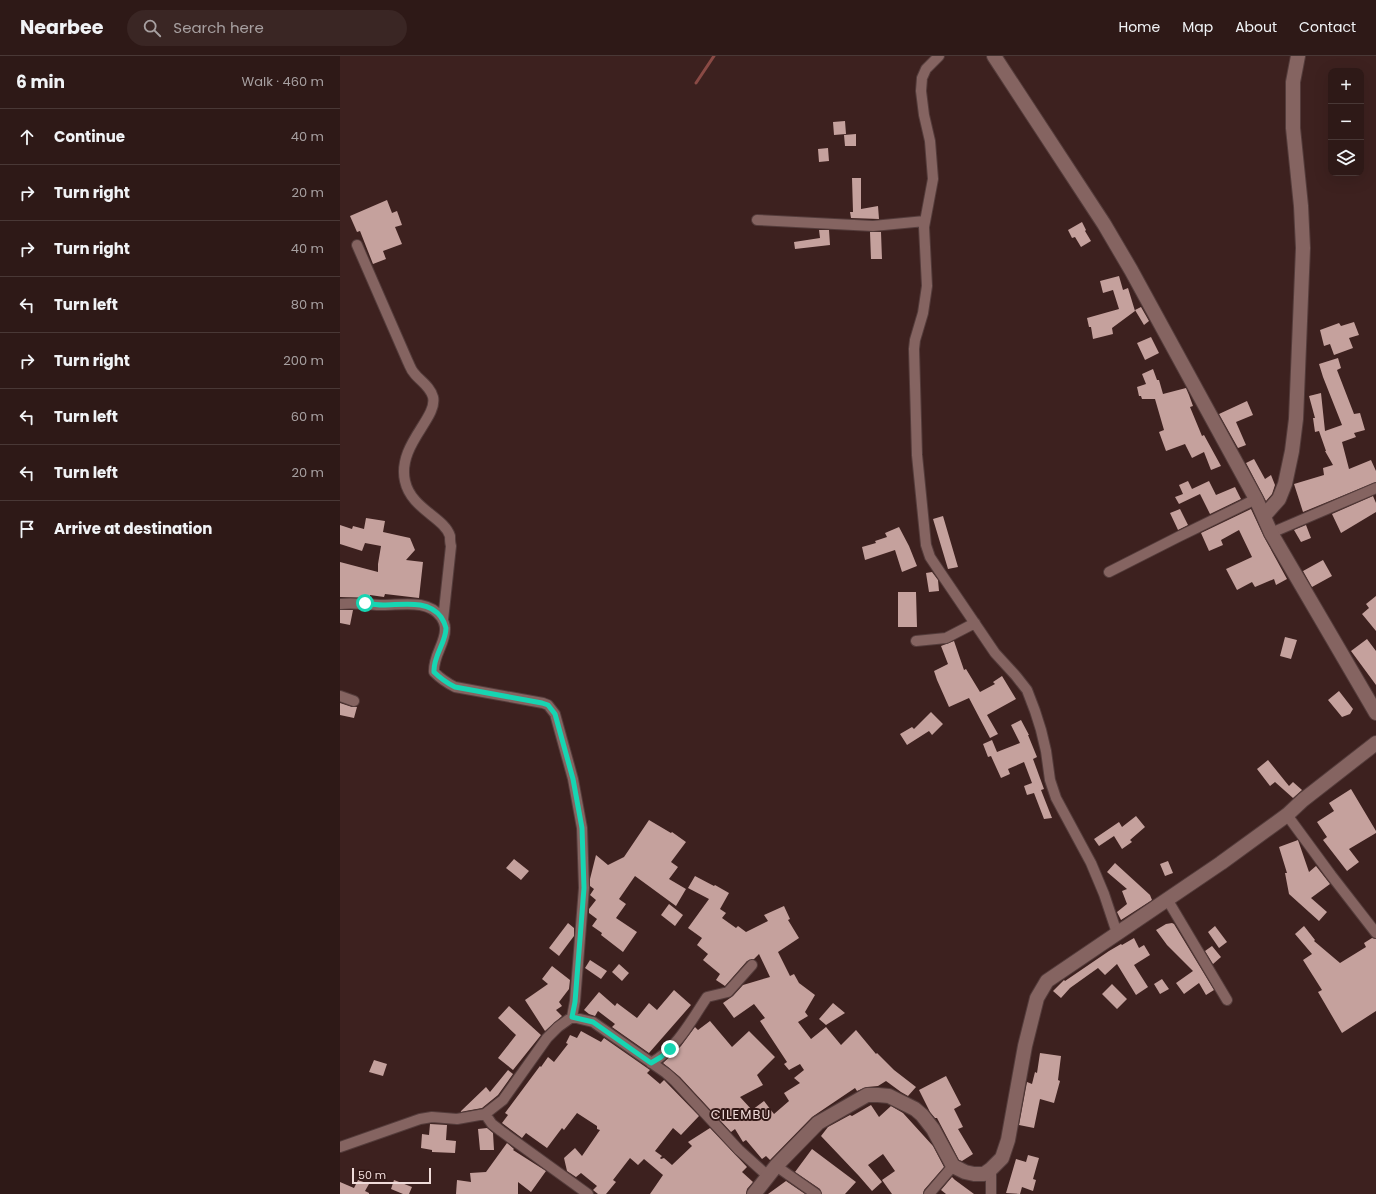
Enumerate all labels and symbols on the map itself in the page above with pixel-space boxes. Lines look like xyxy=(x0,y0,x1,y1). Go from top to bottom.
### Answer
route start xyxy=(356,594,374,612)
route end xyxy=(661,1040,679,1058)
district label: CILEMBU xyxy=(711,1105,771,1124)
scale bar xyxy=(352,1166,431,1185)

